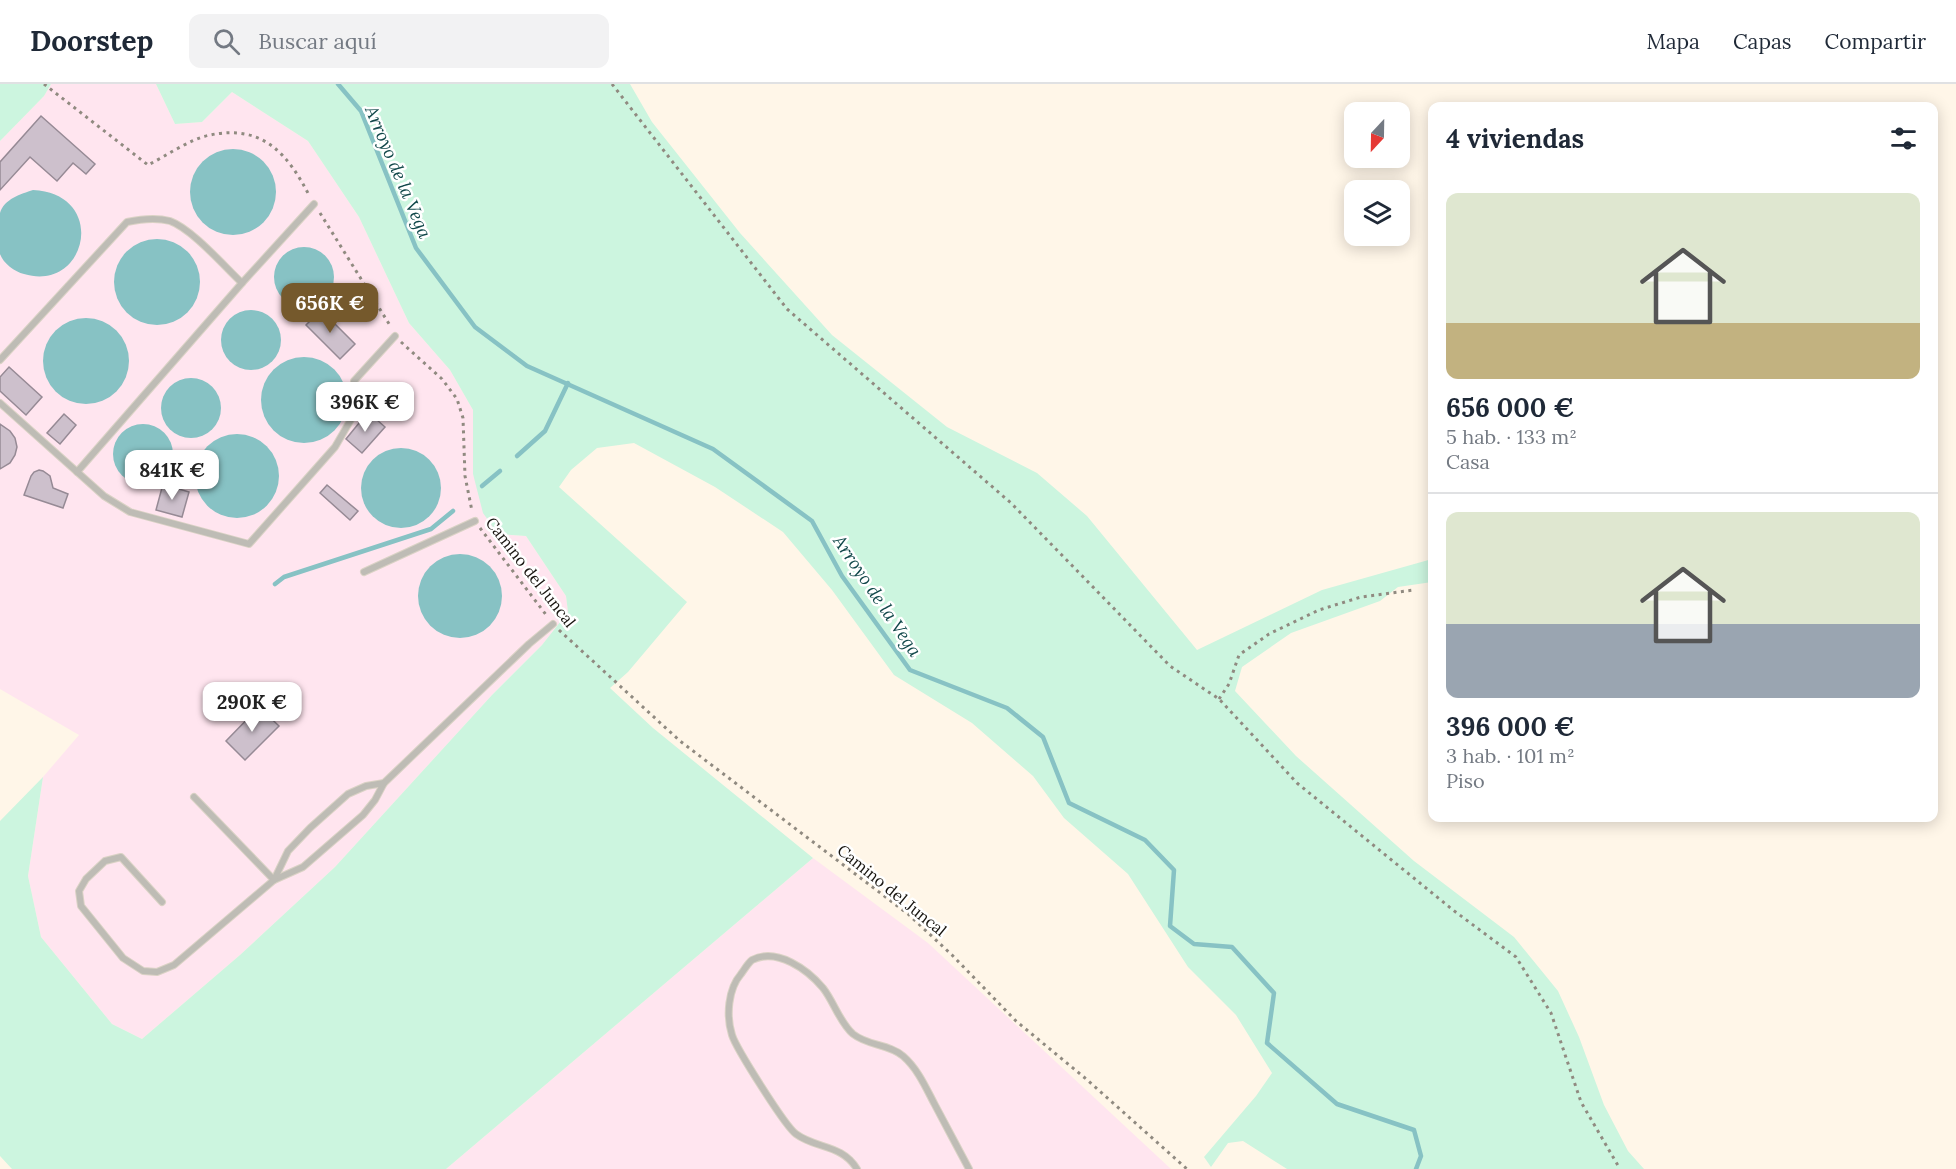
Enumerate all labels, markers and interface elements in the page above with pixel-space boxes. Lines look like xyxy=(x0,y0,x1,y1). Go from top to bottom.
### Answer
search box xyxy=(189,14,609,68)
text: Doorstep xyxy=(30,23,153,59)
icon: search xyxy=(210,25,243,58)
text: Buscar aquí xyxy=(258,27,377,55)
text: Mapa xyxy=(1646,28,1700,55)
text: Capas xyxy=(1733,28,1792,55)
text: Compartir xyxy=(1825,28,1926,55)
water label: Arroyo de la Vega xyxy=(360,101,437,242)
north arrow xyxy=(1344,102,1410,168)
map controls xyxy=(1344,102,1410,246)
text: 4 viviendas xyxy=(1446,122,1584,155)
icon: filters xyxy=(1887,122,1920,155)
button: layers xyxy=(1344,180,1410,246)
icon: home xyxy=(1629,232,1737,340)
pin: 656K € xyxy=(281,283,379,334)
text: 656K € xyxy=(295,290,365,315)
pin: 396K € xyxy=(316,382,414,433)
text: 396K € xyxy=(330,389,400,414)
text: 656 000 € xyxy=(1446,391,1574,424)
text: 5 hab. · 133 m² xyxy=(1446,424,1577,449)
text: Casa xyxy=(1446,449,1490,474)
pin: 841K € xyxy=(123,450,221,501)
text: 841K € xyxy=(139,457,205,482)
street label: Camino del Juncal xyxy=(482,513,580,631)
water label: Arroyo de la Vega xyxy=(828,530,927,661)
icon: home xyxy=(1629,551,1737,659)
pin: 290K € xyxy=(203,682,301,733)
text: 290K € xyxy=(217,689,287,714)
text: 396 000 € xyxy=(1446,710,1575,743)
text: 3 hab. · 101 m² xyxy=(1446,743,1575,768)
text: Piso xyxy=(1446,768,1485,793)
street label: Camino del Juncal xyxy=(833,840,951,940)

